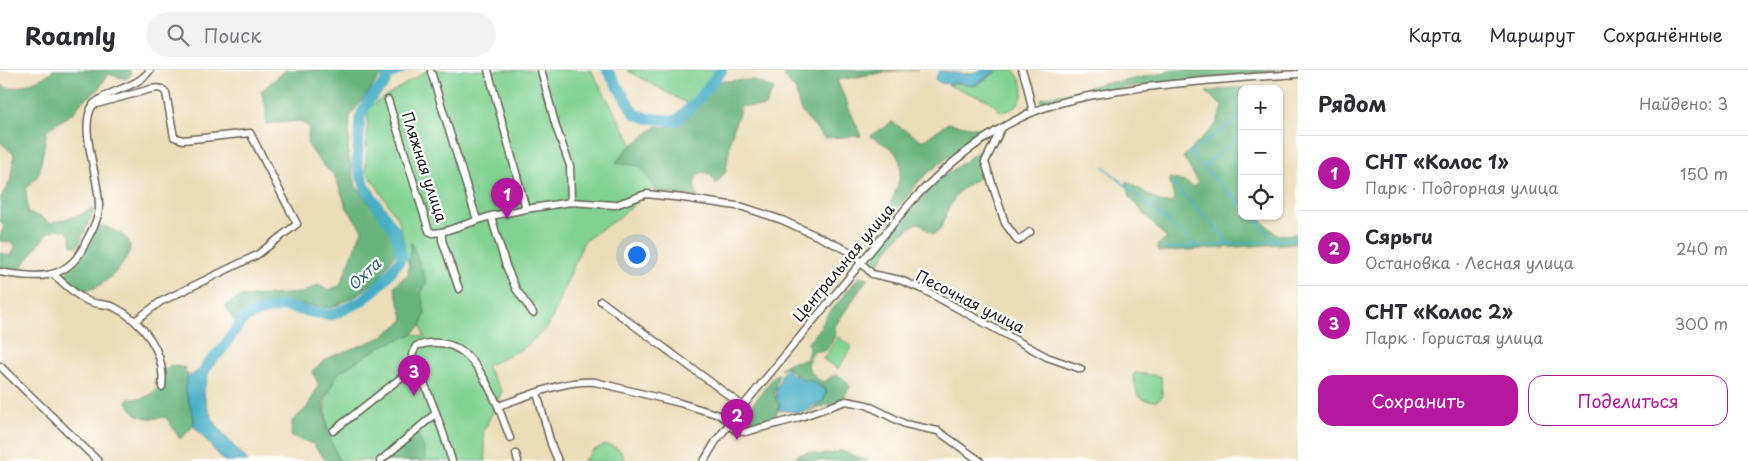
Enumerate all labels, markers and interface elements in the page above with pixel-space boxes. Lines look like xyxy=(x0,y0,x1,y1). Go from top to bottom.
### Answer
search box xyxy=(146,12,496,57)
text: Roamly xyxy=(25,17,116,53)
icon: search xyxy=(164,21,192,49)
text: Поиск xyxy=(204,21,261,49)
text: Карта xyxy=(1409,21,1461,48)
text: Маршрут xyxy=(1489,21,1575,48)
text: Сохранённые xyxy=(1603,21,1723,48)
map controls xyxy=(1238,85,1283,220)
button: + xyxy=(1238,85,1283,130)
text: Рядом xyxy=(1318,87,1386,119)
text: Найдено: 3 xyxy=(1639,91,1728,115)
street label: Пляжная улица xyxy=(397,108,454,225)
button: − xyxy=(1238,130,1283,175)
text: СНТ «Колос 1» xyxy=(1365,147,1509,175)
text: 1 xyxy=(1330,161,1338,185)
text: 150 m xyxy=(1680,161,1728,185)
button: locate xyxy=(1238,175,1283,220)
text: Парк · Подгорная улица xyxy=(1365,175,1558,199)
pin: 1 xyxy=(491,178,523,219)
street label: Центральная улица xyxy=(786,198,900,326)
text: Сярьги xyxy=(1365,222,1433,250)
text: 2 xyxy=(1328,236,1340,260)
text: 240 m xyxy=(1676,236,1728,260)
your location xyxy=(624,242,650,268)
text: Остановка · Лесная улица xyxy=(1365,250,1574,274)
water label: Охта xyxy=(341,251,386,295)
street label: Песочная улица xyxy=(912,263,1030,338)
text: СНТ «Колос 2» xyxy=(1365,297,1513,325)
text: 3 xyxy=(1329,311,1339,335)
text: 300 m xyxy=(1674,311,1728,335)
text: Парк · Гористая улица xyxy=(1365,325,1543,349)
pin: 3 xyxy=(398,355,430,396)
button: Сохранить xyxy=(1318,375,1518,426)
button: Поделиться xyxy=(1528,375,1728,426)
pin: 2 xyxy=(721,399,753,440)

